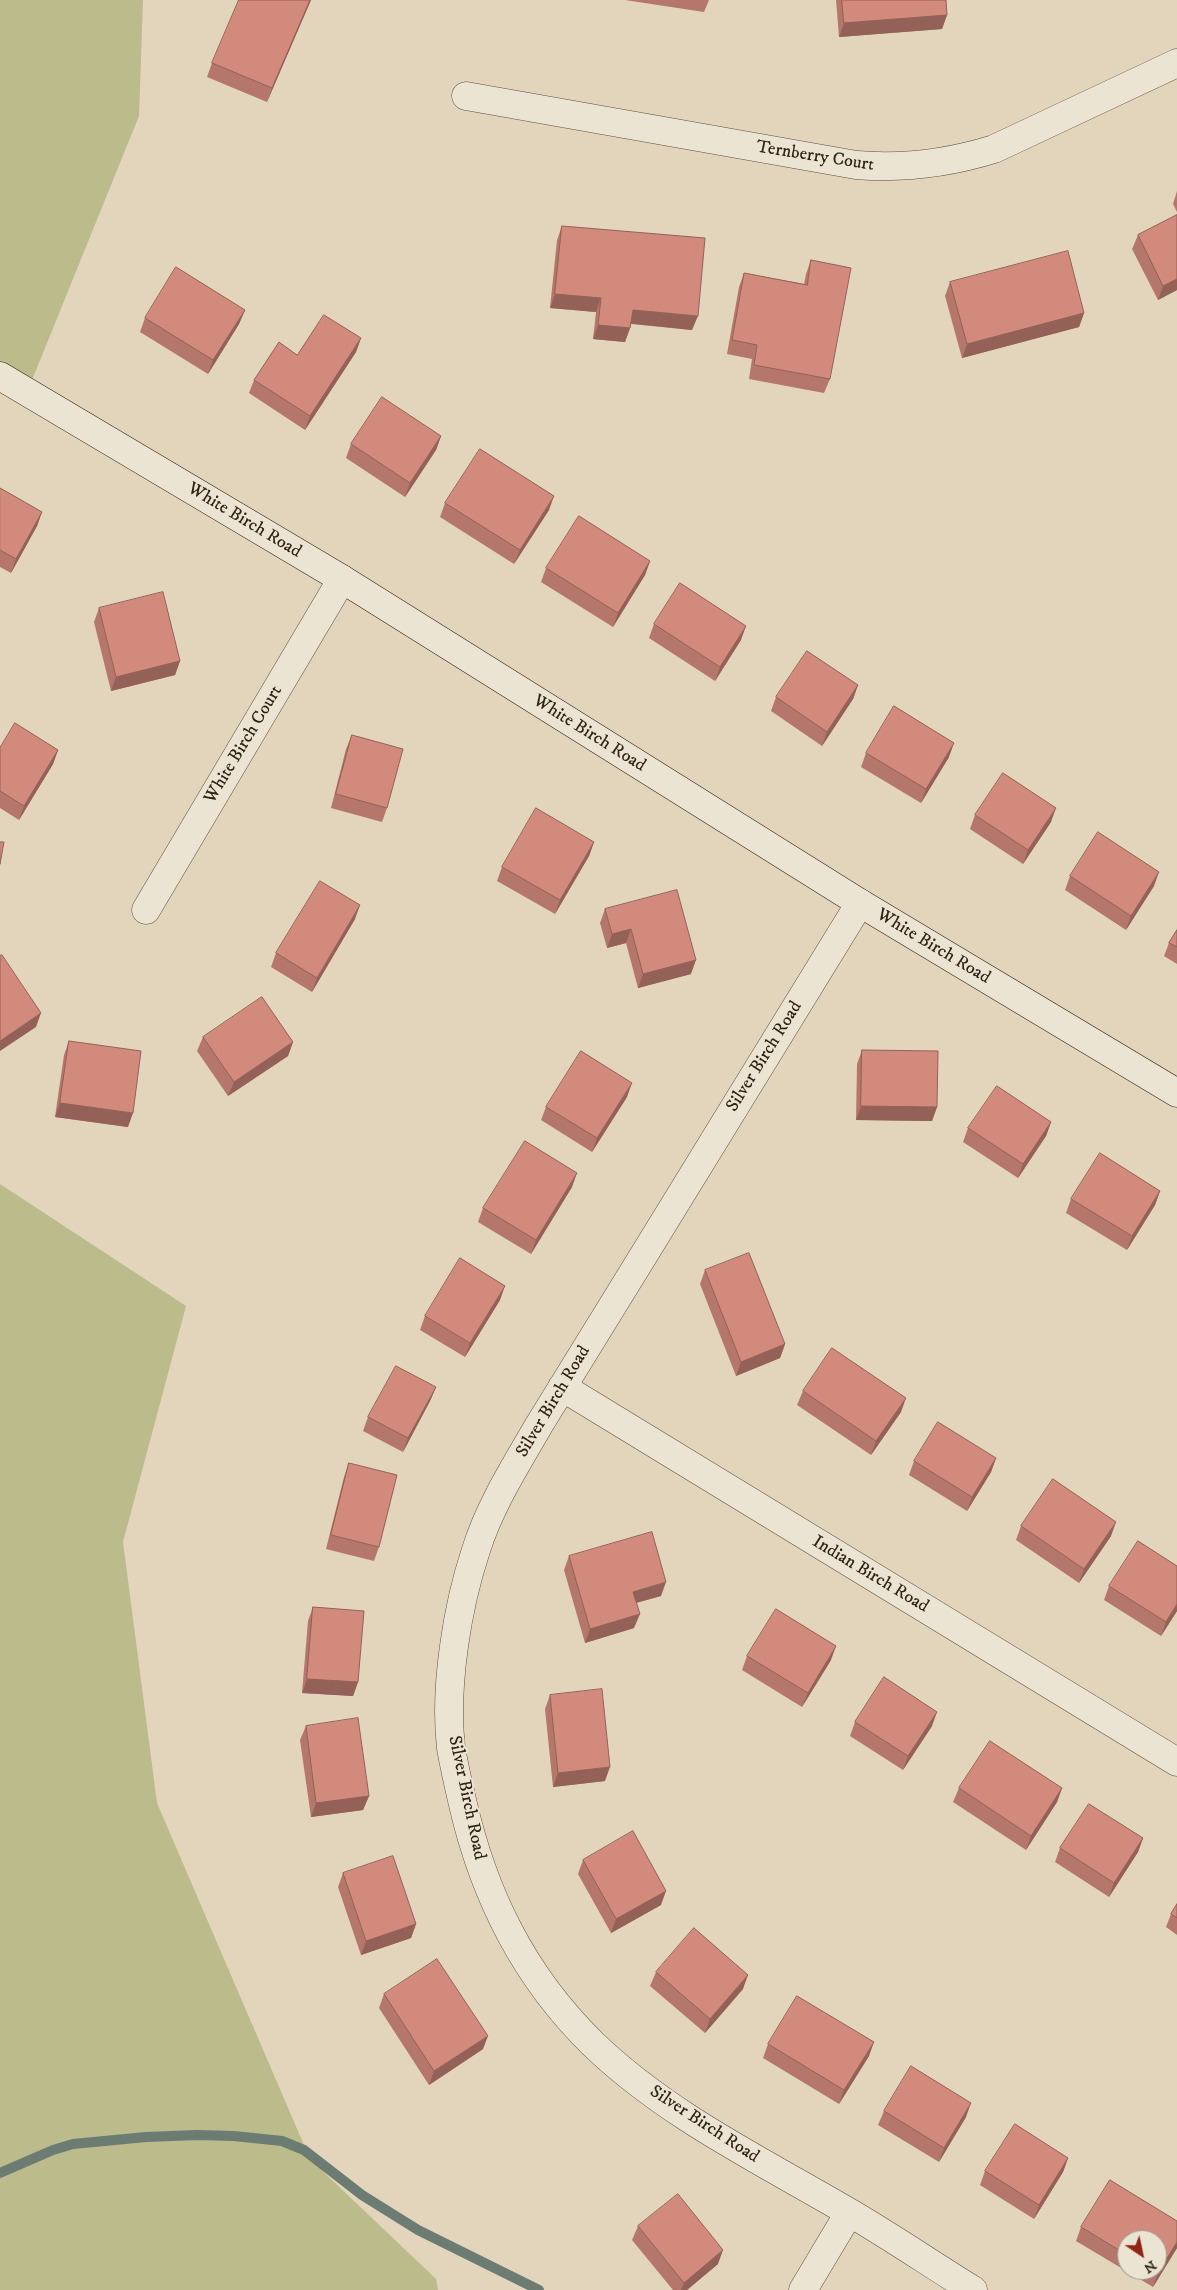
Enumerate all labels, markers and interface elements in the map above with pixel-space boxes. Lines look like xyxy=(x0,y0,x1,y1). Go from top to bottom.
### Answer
street label: Ternberry Court xyxy=(755,137,875,177)
street label: White Birch Road xyxy=(183,479,305,563)
street label: White Birch Court xyxy=(200,682,288,808)
street label: White Birch Road xyxy=(529,691,649,777)
street label: White Birch Road xyxy=(872,905,994,989)
street label: Silver Birch Road xyxy=(722,998,808,1116)
street label: Silver Birch Road xyxy=(512,1342,596,1462)
street label: Indian Birch Road xyxy=(808,1532,932,1618)
street label: Silver Birch Road xyxy=(442,1734,490,1862)
street label: Silver Birch Road xyxy=(645,2082,763,2168)
north arrow xyxy=(1117,2230,1167,2280)
text: N xyxy=(1140,2256,1160,2277)

